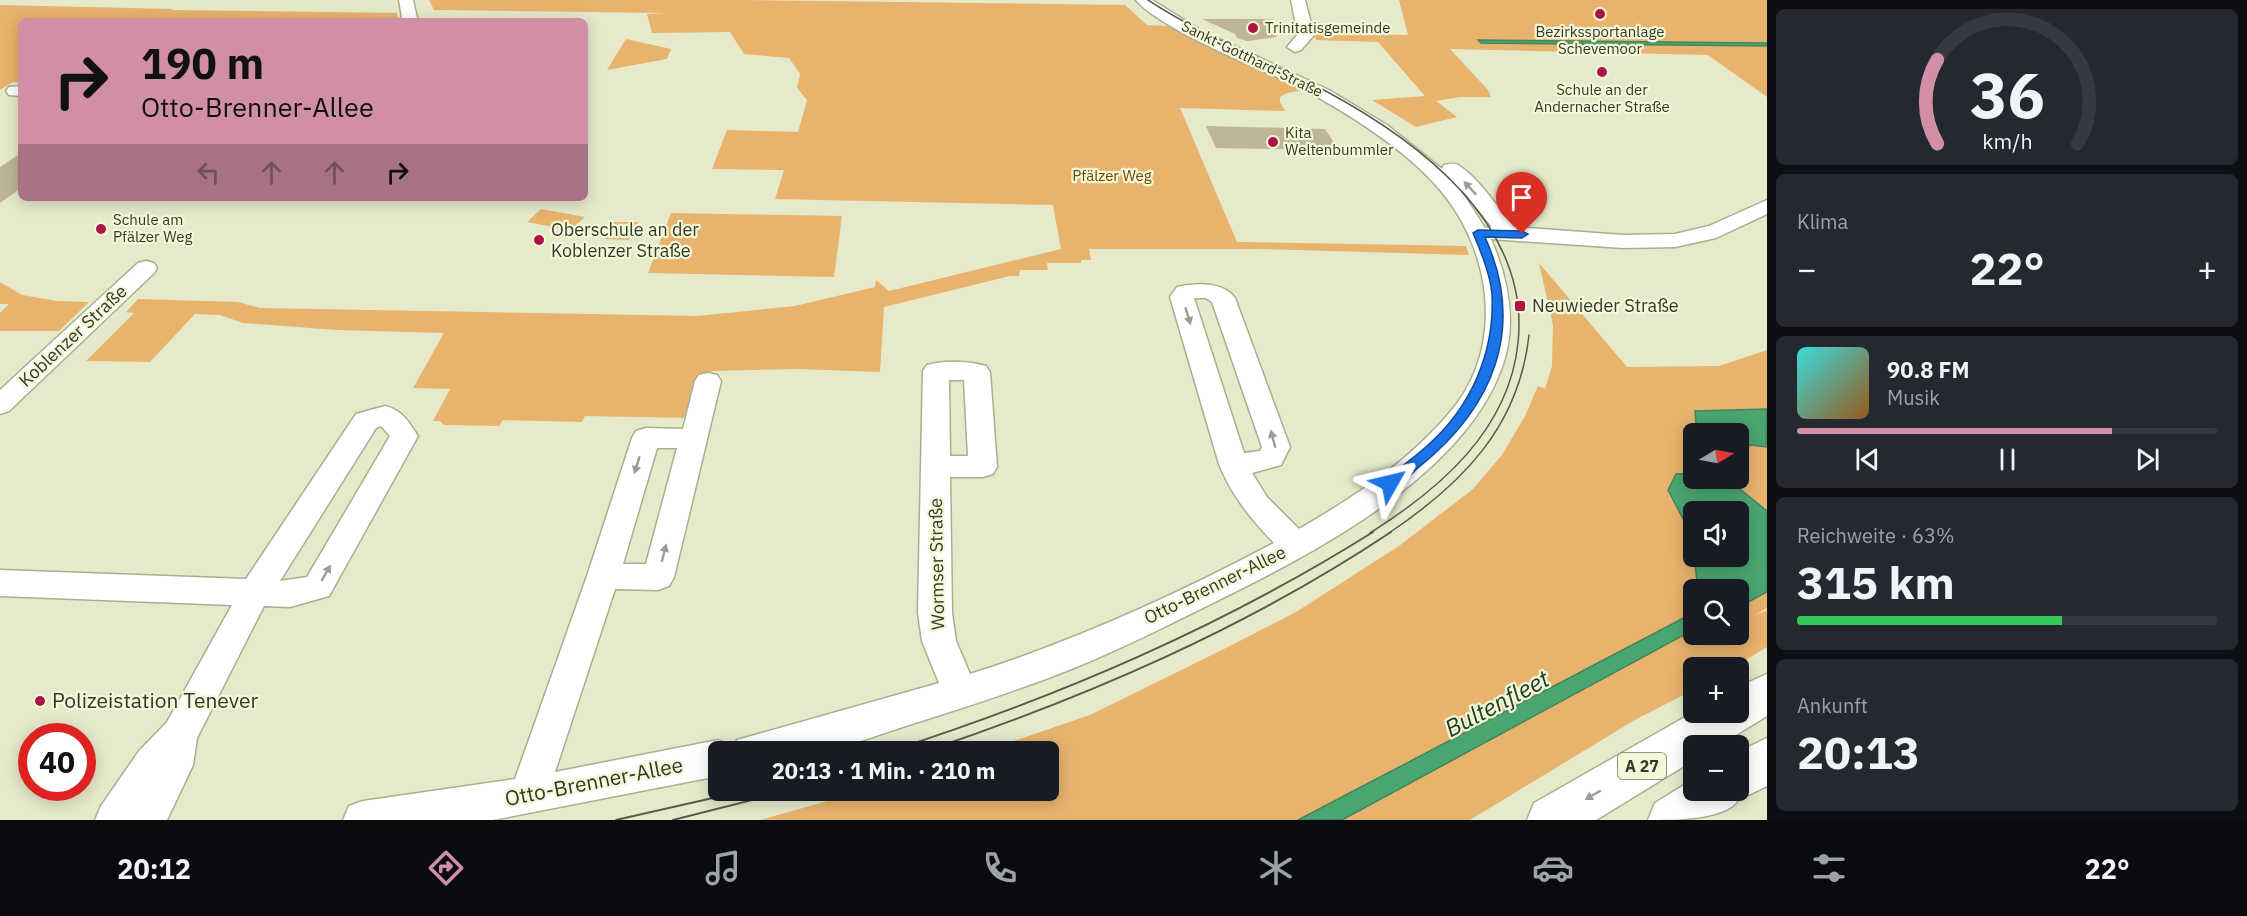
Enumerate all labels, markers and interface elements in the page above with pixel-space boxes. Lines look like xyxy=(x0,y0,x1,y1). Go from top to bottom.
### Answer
marker: Bezirkssportanlage Schevemoor xyxy=(1593,7,1607,21)
street label: Sankt-Gotthard-Straße xyxy=(1178,16,1326,101)
place label: Trinitatisgemeinde xyxy=(1265,18,1390,37)
marker: Trinitatisgemeinde xyxy=(1246,21,1260,35)
place label: Bezirkssportanlage Schevemoor xyxy=(1535,22,1665,58)
text: 190 m xyxy=(141,36,264,91)
icon: right xyxy=(42,42,120,120)
text: 36 xyxy=(1970,54,2044,135)
marker: Schule an der Andernacher Straße xyxy=(1595,65,1609,79)
place label: Schule an der Andernacher Straße xyxy=(1534,80,1670,116)
text: Otto-Brenner-Allee xyxy=(141,89,374,124)
place label: Kita Weltenbummler xyxy=(1285,123,1394,159)
text: km/h xyxy=(1982,127,2032,155)
marker: Kita Weltenbummler xyxy=(1266,135,1280,149)
icon: left xyxy=(192,156,225,189)
icon: ahead xyxy=(255,156,288,189)
icon: ahead xyxy=(318,156,351,189)
icon: right xyxy=(381,156,414,189)
park label: Pfälzer Weg xyxy=(1072,166,1152,185)
pin xyxy=(1496,172,1547,234)
one-way arrow xyxy=(1464,181,1477,196)
icon: arrive xyxy=(1505,181,1538,214)
text: Klima xyxy=(1797,208,1848,235)
place label: Schule am Pfälzer Weg xyxy=(113,210,193,246)
place label: Oberschule an der Koblenzer Straße xyxy=(551,218,699,262)
marker: Schule am Pfälzer Weg xyxy=(94,222,108,236)
marker: Oberschule an der Koblenzer Straße xyxy=(532,233,546,247)
text: 22° xyxy=(1969,239,2045,297)
text: − xyxy=(1797,247,1817,290)
text: + xyxy=(2197,247,2217,290)
street label: Koblenzer Straße xyxy=(14,280,132,392)
place label: Neuwieder Straße xyxy=(1532,294,1679,317)
marker: Neuwieder Straße xyxy=(1513,299,1527,313)
one-way arrow xyxy=(1184,307,1193,325)
text: 90.8 FM xyxy=(1887,355,1970,384)
text: Musik xyxy=(1887,384,1940,411)
north arrow xyxy=(1683,423,1749,489)
map controls xyxy=(1683,423,1749,801)
one-way arrow xyxy=(1267,430,1277,449)
icon: previous xyxy=(1851,443,1884,476)
icon: pause xyxy=(1991,443,2024,476)
icon: next xyxy=(2131,443,2164,476)
position arrow xyxy=(1358,451,1422,515)
one-way arrow xyxy=(632,456,641,474)
street label: Wormser Straße xyxy=(924,498,949,630)
button: sound xyxy=(1683,501,1749,567)
text: Reichweite · 63% xyxy=(1797,522,1954,549)
street label: Otto-Brenner-Allee xyxy=(1140,540,1290,629)
one-way arrow xyxy=(660,544,669,562)
text: 315 km xyxy=(1797,553,1955,611)
one-way arrow xyxy=(321,564,331,581)
button: search xyxy=(1683,579,1749,645)
button: + xyxy=(1683,657,1749,723)
water label: Bultenfleet xyxy=(1439,662,1556,744)
place label: Polizeistation Tenever xyxy=(52,686,258,714)
text: Ankunft xyxy=(1797,692,1868,719)
marker: Polizeistation Tenever xyxy=(33,694,47,708)
speed limit sign: 40 xyxy=(18,723,96,801)
text: 20:13 xyxy=(1797,723,1920,781)
button: − xyxy=(1683,735,1749,801)
street label: Otto-Brenner-Allee xyxy=(502,750,685,812)
road number: A 27 xyxy=(1618,753,1666,779)
text: 20:13 · 1 Min. · 210 m xyxy=(772,756,995,785)
one-way arrow xyxy=(1585,790,1601,801)
icon: directions xyxy=(425,847,467,889)
icon: music xyxy=(702,847,744,889)
icon: phone xyxy=(979,847,1021,889)
icon: climate xyxy=(1255,847,1297,889)
icon: car xyxy=(1532,847,1574,889)
icon: filters xyxy=(1808,847,1850,889)
text: 20:12 xyxy=(117,851,191,886)
text: 22° xyxy=(2085,851,2130,886)

